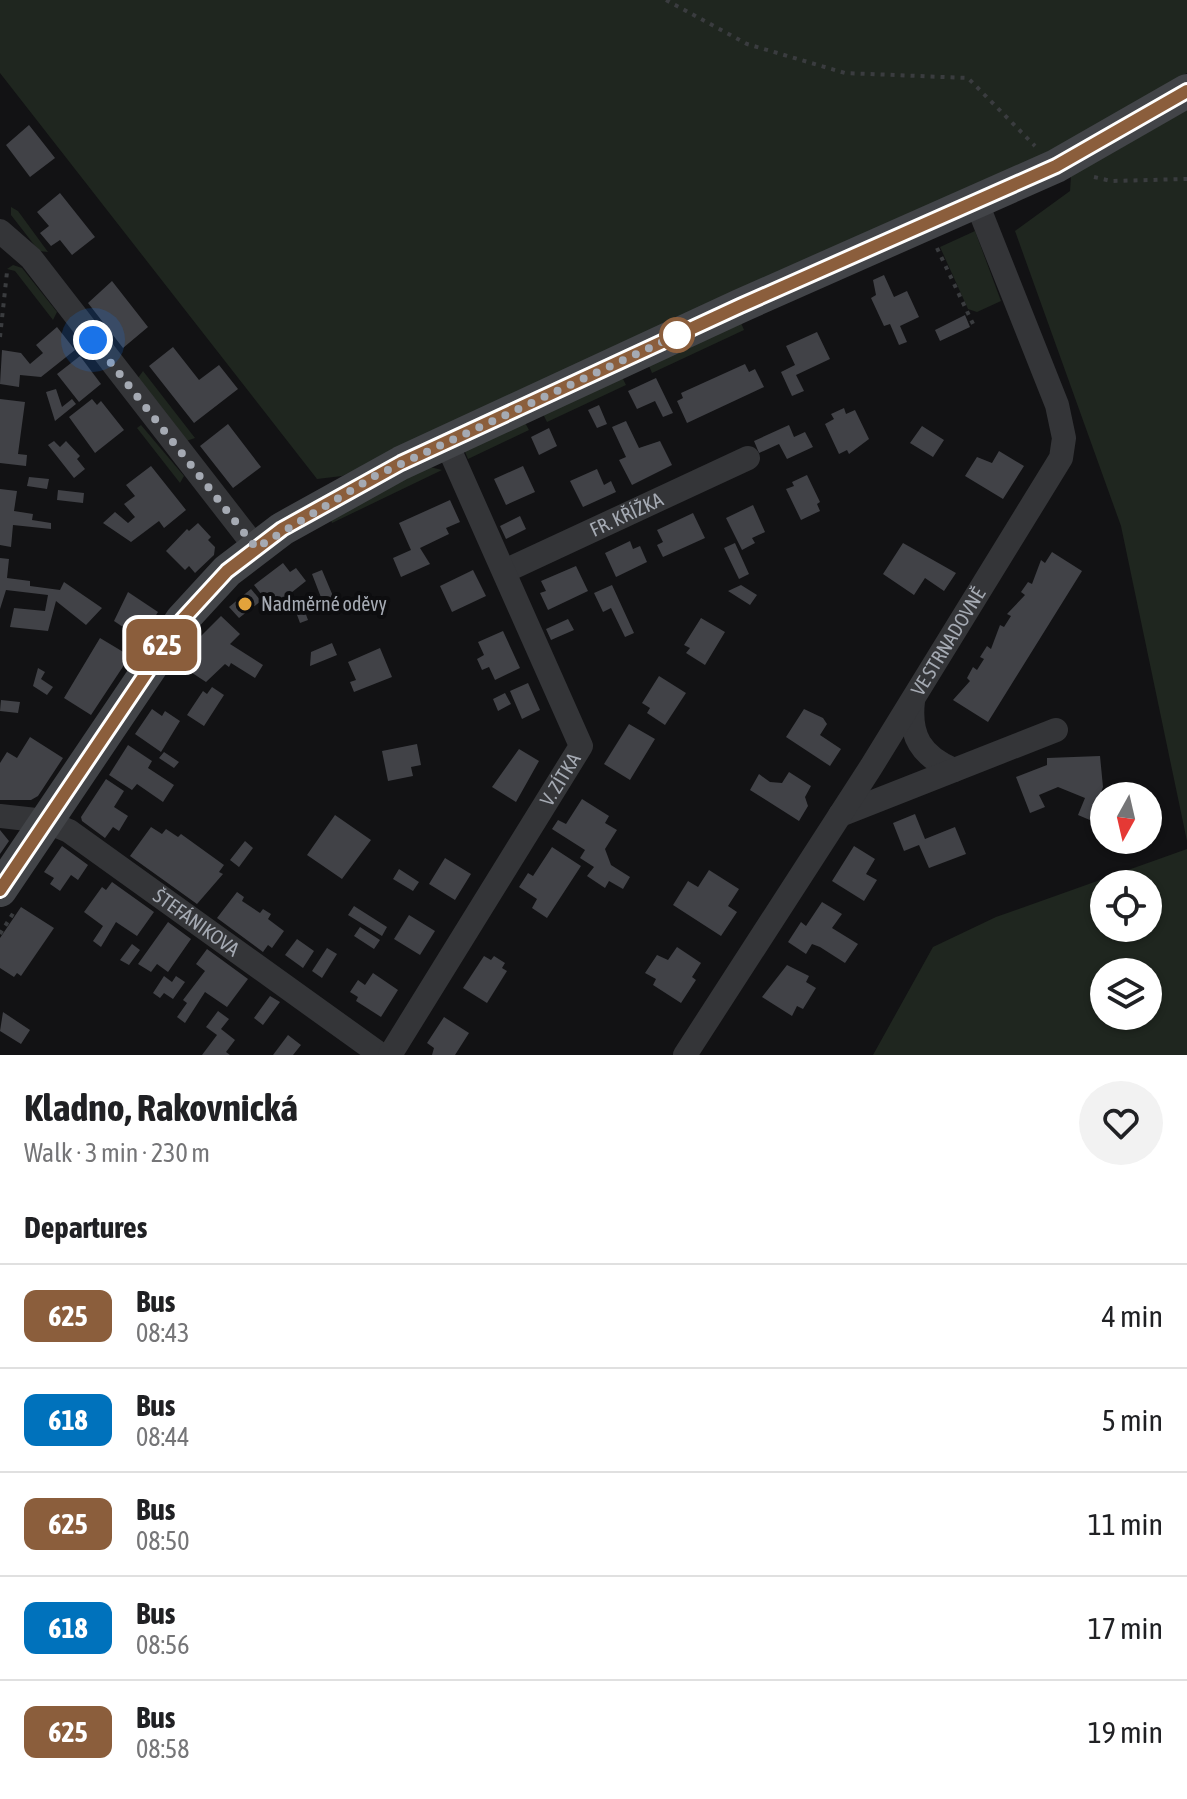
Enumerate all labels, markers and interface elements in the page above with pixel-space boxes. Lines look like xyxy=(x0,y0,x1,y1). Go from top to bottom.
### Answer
unlabelled marker xyxy=(660,318,694,352)
your location xyxy=(73,320,113,360)
street label: FR. KŘÍŽKA xyxy=(586,487,667,541)
street label: VE STRNADOVNĚ xyxy=(906,583,990,700)
place label: Nadměrné oděvy xyxy=(261,592,387,615)
marker: Nadměrné oděvy xyxy=(236,595,254,613)
line badge: 625 xyxy=(116,619,208,671)
text: 625 xyxy=(142,629,182,661)
street label: V. ZÍTKA xyxy=(535,748,585,810)
north arrow xyxy=(1090,782,1162,854)
map controls xyxy=(1090,782,1162,1030)
button: locate xyxy=(1090,870,1162,942)
street label: ŠTEFÁNIKOVA xyxy=(149,883,244,961)
button: layers xyxy=(1090,958,1162,1030)
button: heart xyxy=(1079,1081,1163,1165)
text: Kladno, Rakovnická xyxy=(24,1086,298,1129)
text: Walk · 3 min · 230 m xyxy=(24,1138,210,1168)
text: Departures xyxy=(24,1210,147,1244)
text: Bus xyxy=(136,1284,175,1318)
text: 4 min xyxy=(1102,1299,1163,1333)
text: 625 xyxy=(48,1300,88,1332)
text: 08:43 xyxy=(136,1318,190,1348)
text: Bus xyxy=(136,1388,175,1422)
text: 5 min xyxy=(1102,1403,1163,1437)
text: 618 xyxy=(48,1404,88,1436)
text: 08:44 xyxy=(136,1422,190,1452)
text: Bus xyxy=(136,1492,175,1526)
text: 11 min xyxy=(1088,1507,1163,1541)
text: 625 xyxy=(48,1508,88,1540)
text: 08:50 xyxy=(136,1526,190,1556)
text: Bus xyxy=(136,1596,175,1630)
text: 17 min xyxy=(1088,1611,1163,1645)
text: 618 xyxy=(48,1612,88,1644)
text: 08:56 xyxy=(136,1630,190,1660)
text: Bus xyxy=(136,1700,175,1734)
text: 19 min xyxy=(1088,1715,1163,1749)
text: 625 xyxy=(48,1716,88,1748)
text: 08:58 xyxy=(136,1734,190,1764)

